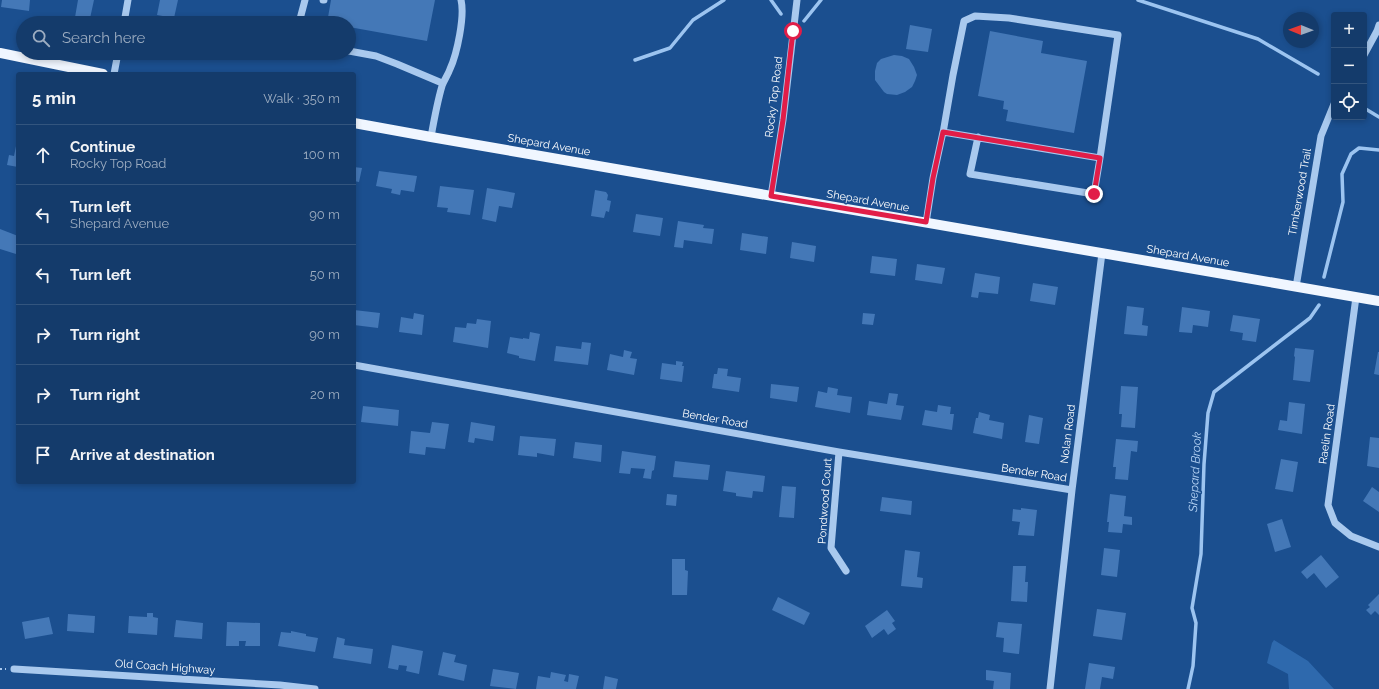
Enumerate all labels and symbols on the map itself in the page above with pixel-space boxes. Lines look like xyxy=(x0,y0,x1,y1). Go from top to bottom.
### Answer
north arrow xyxy=(1283,12,1319,48)
route start xyxy=(784,22,802,40)
street label: Rocky Top Road xyxy=(763,56,785,138)
street label: Shepard Avenue xyxy=(507,131,592,159)
street label: Timberwood Trail xyxy=(1286,147,1314,237)
route end xyxy=(1085,185,1103,203)
street label: Shepard Avenue xyxy=(826,187,911,215)
street label: Shepard Avenue xyxy=(1146,242,1231,270)
street label: Raelin Road xyxy=(1316,403,1338,465)
street label: Nolan Road xyxy=(1058,404,1078,464)
street label: Bender Road xyxy=(681,407,749,431)
water label: Shepard Brook xyxy=(1186,431,1204,514)
street label: Pondwood Court xyxy=(816,457,835,544)
street label: Bender Road xyxy=(1000,461,1068,485)
street label: Old Coach Highway xyxy=(114,657,216,677)

